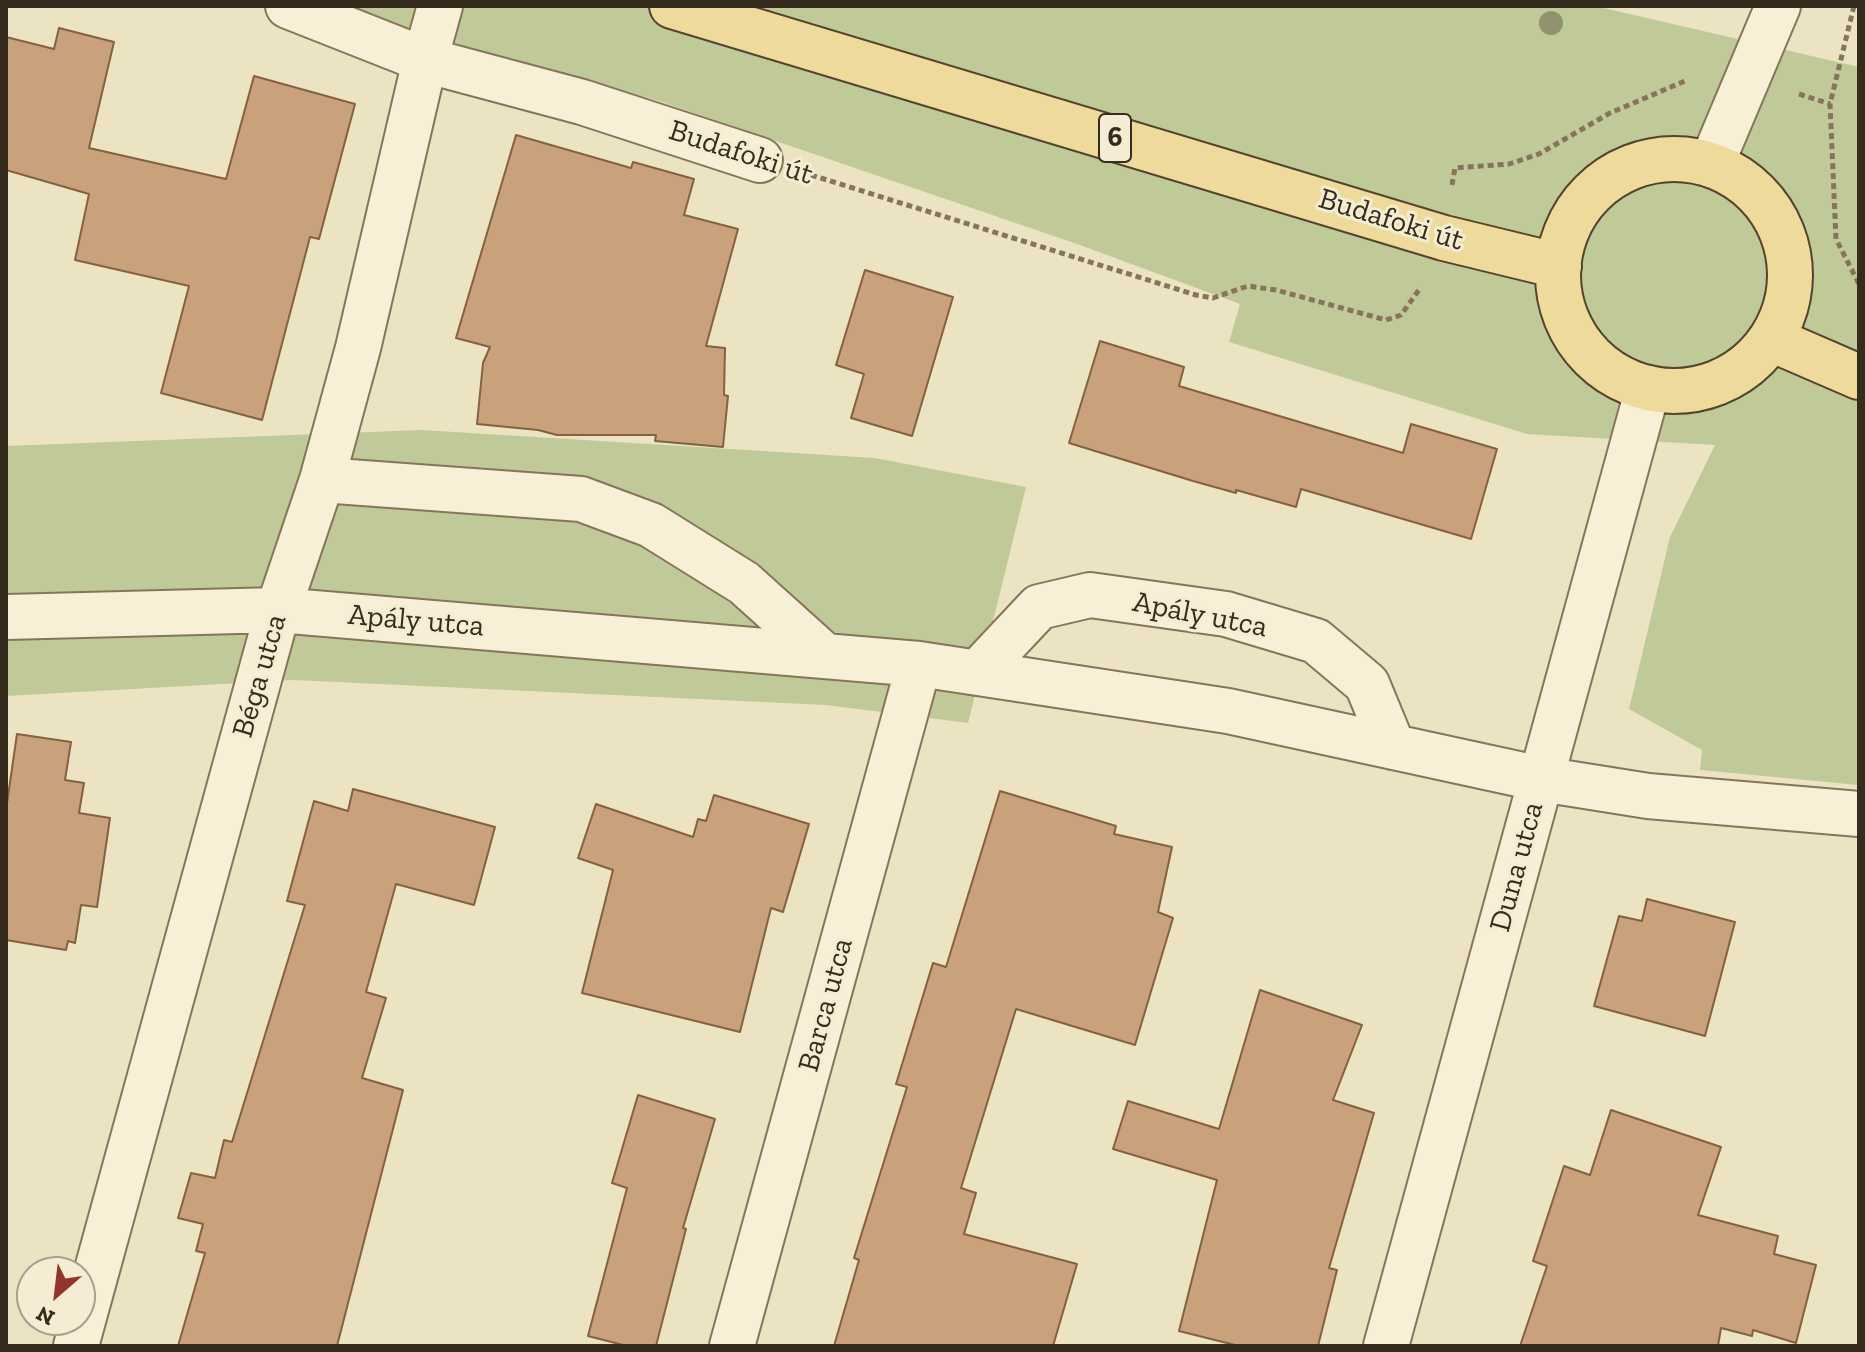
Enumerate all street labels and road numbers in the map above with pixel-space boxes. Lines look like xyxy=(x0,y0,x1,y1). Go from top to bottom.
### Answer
street label: Budafoki út xyxy=(664,113,818,193)
road number: 6 xyxy=(1099,114,1131,162)
street label: Budafoki út xyxy=(1314,181,1468,259)
street label: Apály utca xyxy=(1130,584,1270,646)
street label: Apály utca xyxy=(347,597,485,645)
street label: Béga utca xyxy=(225,610,295,742)
street label: Duna utca xyxy=(1482,798,1552,936)
street label: Barca utca xyxy=(791,934,861,1076)

